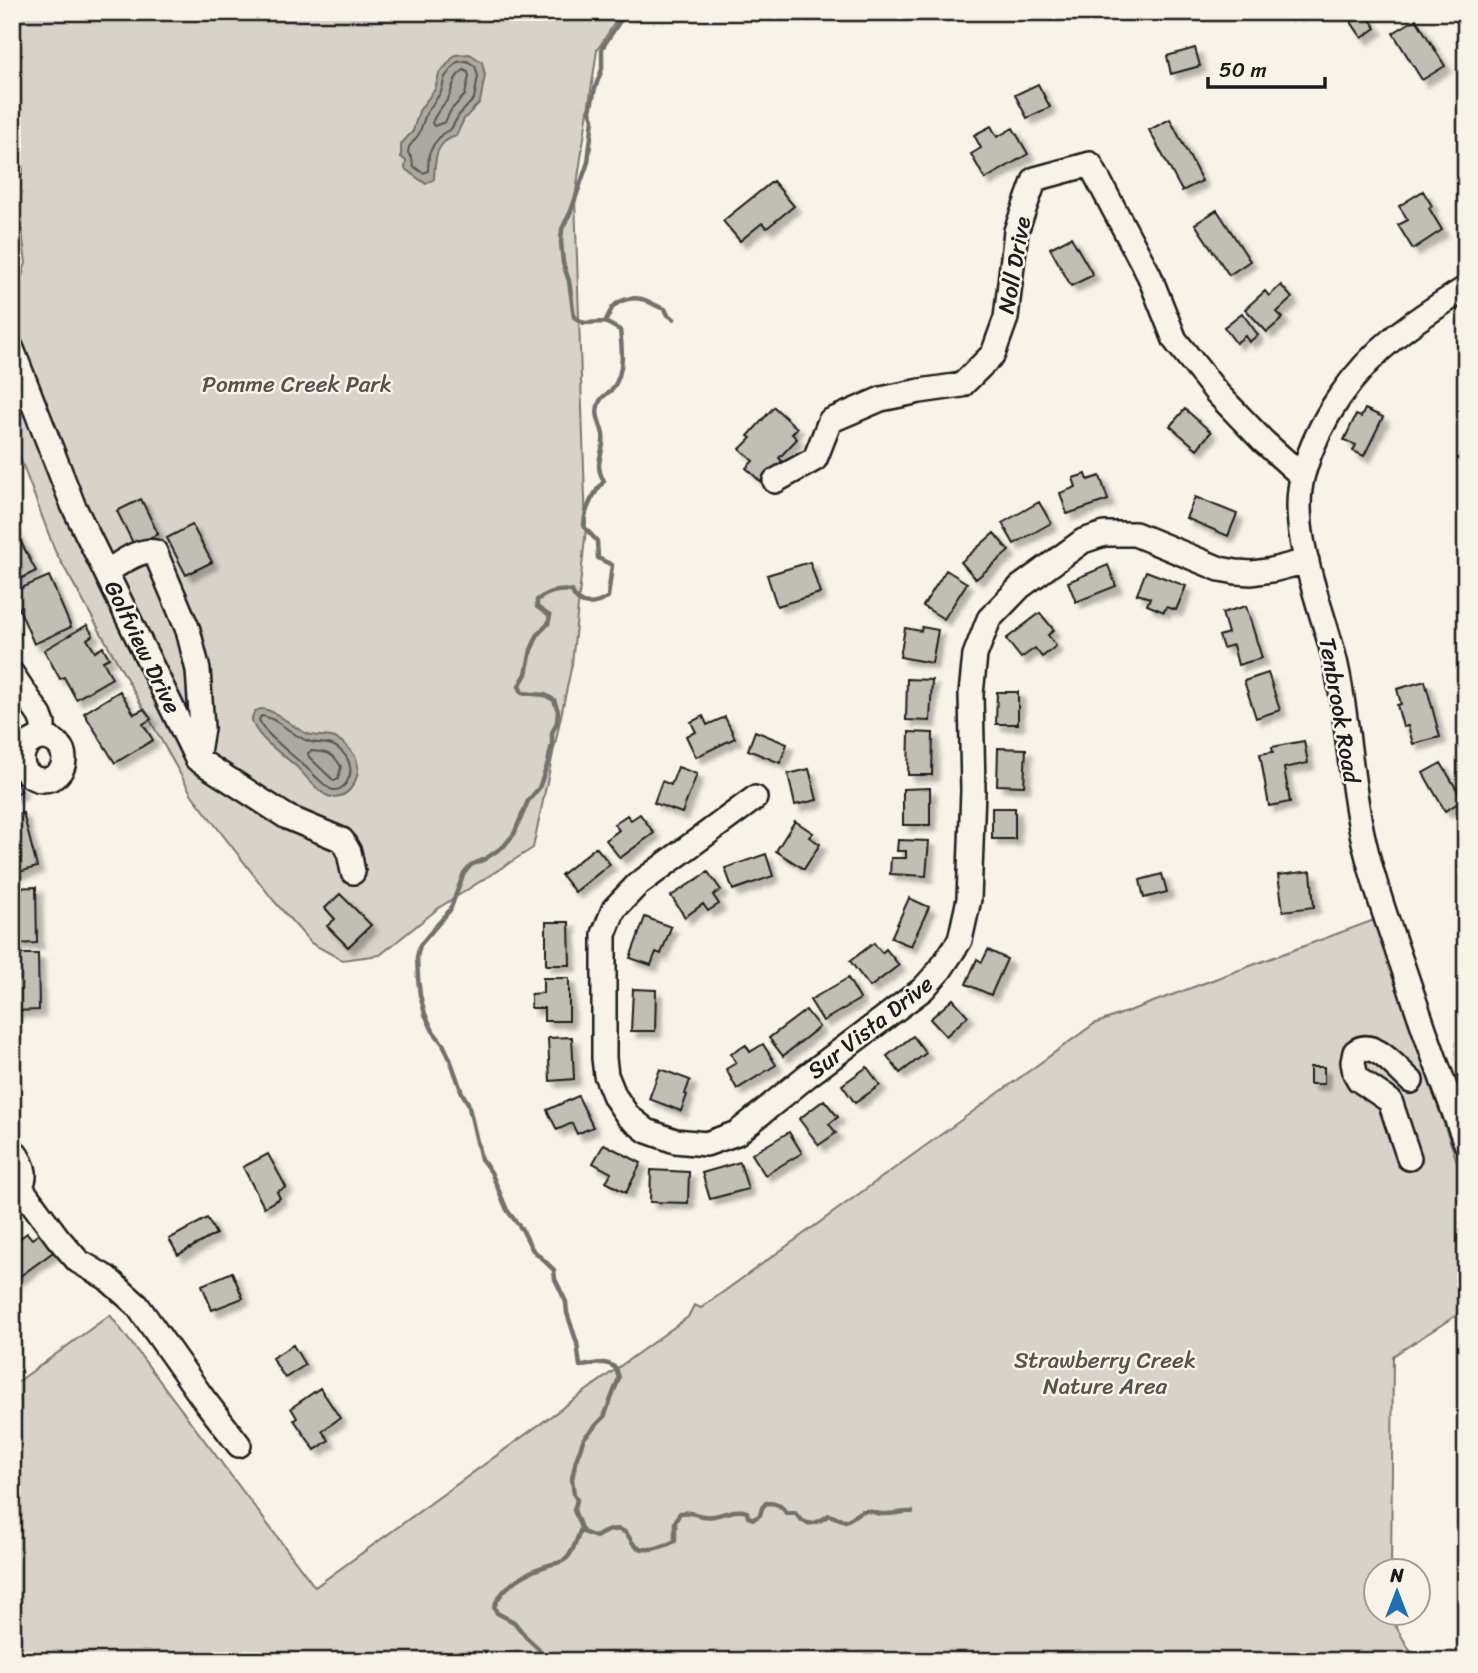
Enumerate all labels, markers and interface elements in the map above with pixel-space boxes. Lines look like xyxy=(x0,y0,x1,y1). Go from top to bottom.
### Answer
scale bar xyxy=(1208,46,1326,90)
text: 50 m xyxy=(1219,51,1267,89)
street label: Noll Drive xyxy=(986,213,1043,317)
park label: Pomme Creek Park xyxy=(202,364,392,405)
street label: Golfview Drive xyxy=(92,573,193,721)
street label: Tenbrook Road xyxy=(1307,634,1373,788)
street label: Sur Vista Drive xyxy=(798,964,943,1090)
park label: Strawberry Creek Nature Area xyxy=(1014,1340,1196,1407)
north arrow xyxy=(1362,1558,1432,1628)
text: N xyxy=(1389,1559,1404,1592)

